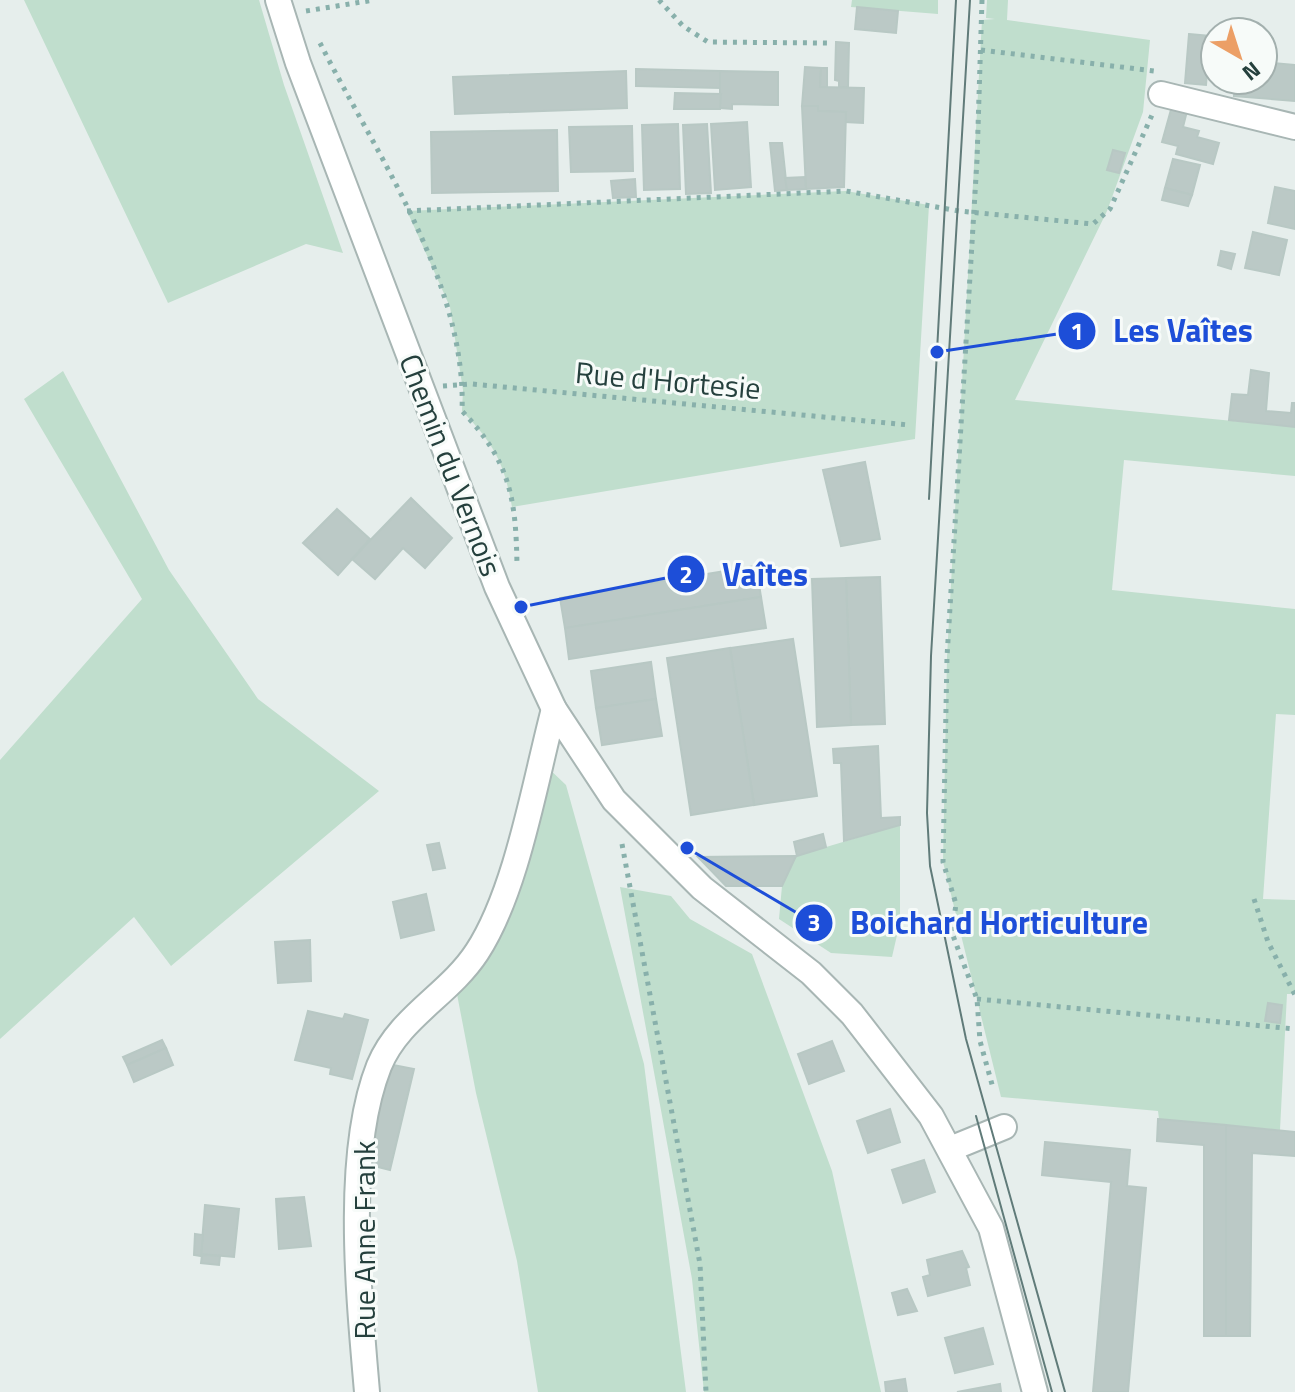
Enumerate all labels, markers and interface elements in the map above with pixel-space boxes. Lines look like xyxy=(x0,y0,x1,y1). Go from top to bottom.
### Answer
north arrow xyxy=(1199,16,1279,96)
text: N xyxy=(1235,54,1268,90)
callout: Les Vaîtes xyxy=(1057,303,1269,359)
text: Les Vaîtes xyxy=(1113,306,1253,354)
text: 1 xyxy=(1070,313,1084,349)
street label: Chemin du Vernois xyxy=(387,347,515,583)
street label: Rue d'Hortesie xyxy=(573,349,763,411)
callout: Vaîtes xyxy=(666,546,824,602)
text: Vaîtes xyxy=(722,550,808,598)
text: 2 xyxy=(679,556,693,592)
callout: Boichard Horticulture xyxy=(794,895,1164,951)
text: Boichard Horticulture xyxy=(850,898,1148,946)
text: 3 xyxy=(807,904,821,940)
street label: Rue Anne Frank xyxy=(341,1141,387,1339)

